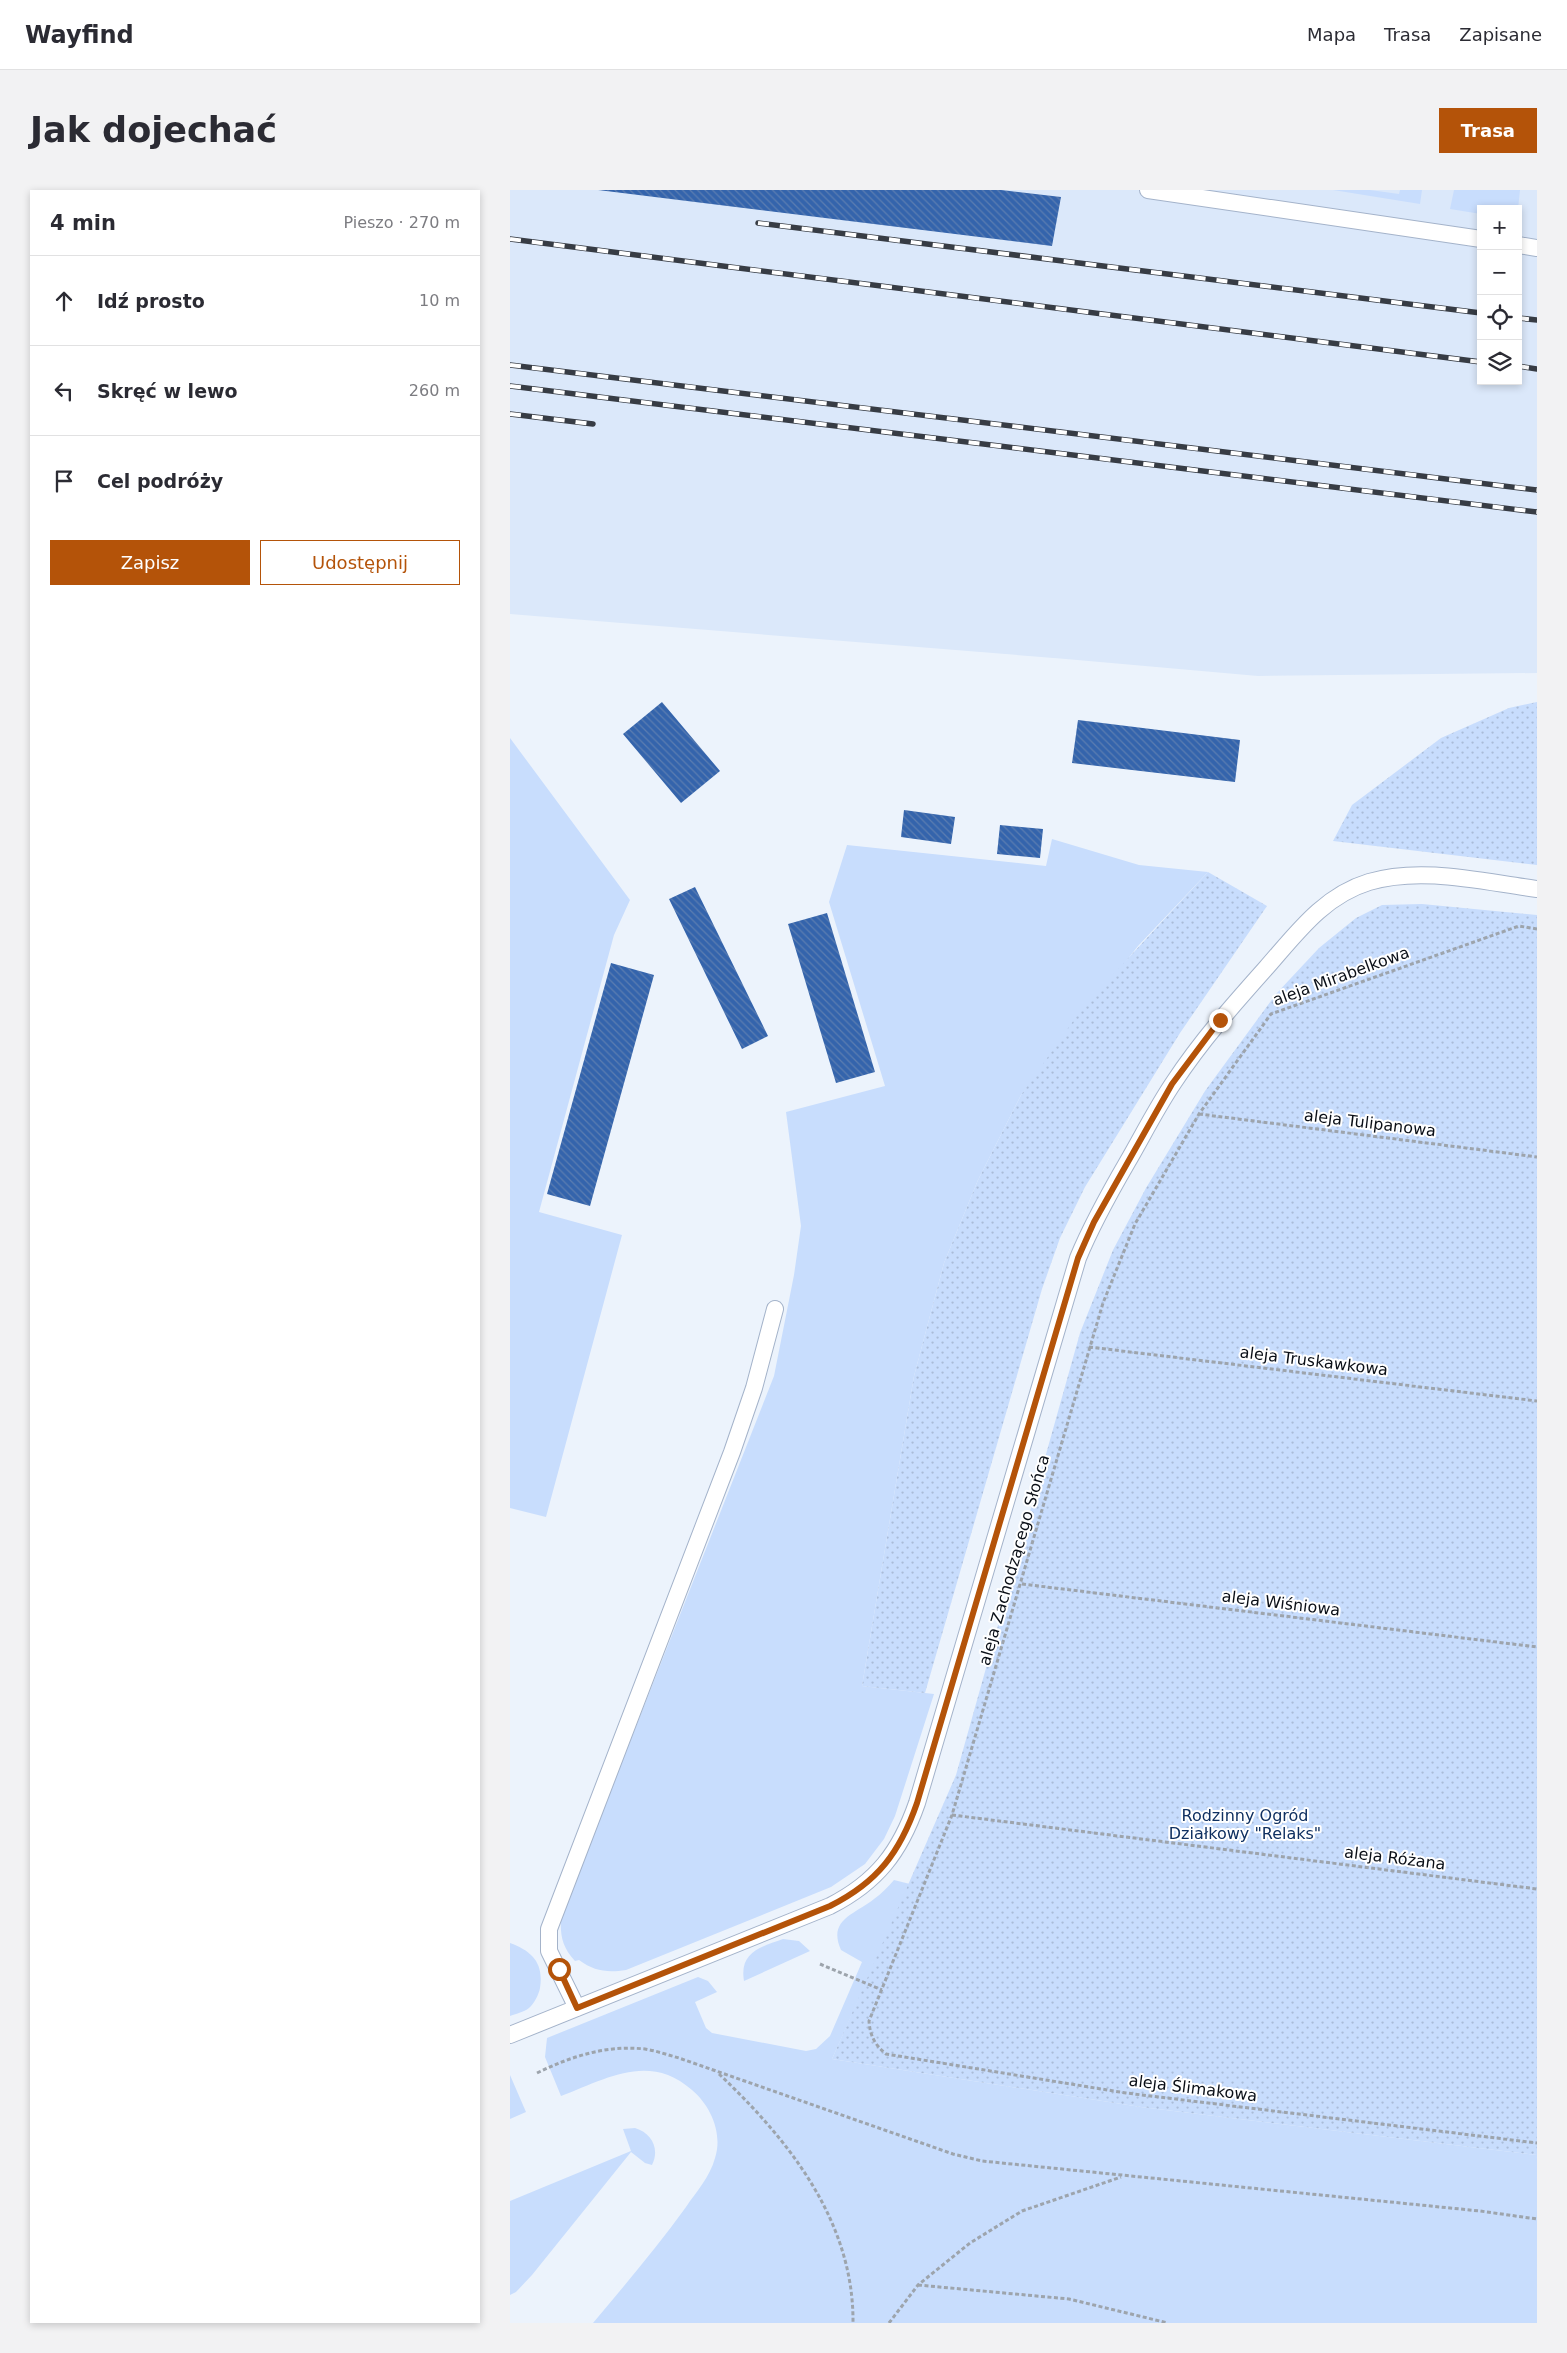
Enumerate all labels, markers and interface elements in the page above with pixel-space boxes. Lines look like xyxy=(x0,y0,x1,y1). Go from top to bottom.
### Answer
text: Wayfind xyxy=(25,21,134,49)
text: Mapa xyxy=(1307,24,1356,45)
text: Trasa xyxy=(1384,24,1431,45)
text: Zapisane xyxy=(1459,24,1542,45)
button: Trasa xyxy=(1439,108,1537,153)
text: Jak dojechać xyxy=(30,110,277,150)
map controls xyxy=(1477,205,1522,385)
button: + xyxy=(1477,205,1522,250)
text: 4 min xyxy=(50,211,116,235)
text: Pieszo · 270 m xyxy=(343,213,460,232)
button: − xyxy=(1477,250,1522,295)
icon: ahead xyxy=(50,287,78,315)
text: Idź prosto xyxy=(97,290,205,312)
text: 10 m xyxy=(419,291,460,310)
button: locate xyxy=(1477,295,1522,340)
button: layers xyxy=(1477,340,1522,385)
icon: left xyxy=(50,377,78,405)
text: Skręć w lewo xyxy=(97,380,238,402)
text: 260 m xyxy=(409,381,460,400)
icon: arrive xyxy=(50,467,78,495)
text: Cel podróży xyxy=(97,470,223,492)
button: Zapisz xyxy=(50,540,250,585)
button: Udostępnij xyxy=(260,540,460,585)
street label: aleja Mirabelkowa xyxy=(1270,942,1412,1010)
route end xyxy=(1209,1009,1232,1032)
street label: aleja Tulipanowa xyxy=(1303,1105,1437,1141)
street label: aleja Truskawkowa xyxy=(1239,1342,1389,1380)
street label: aleja Zachodzącego Słońca xyxy=(975,1453,1053,1667)
street label: aleja Wiśniowa xyxy=(1221,1586,1341,1620)
park label: Rodzinny Ogród Działkowy "Relaks" xyxy=(1169,1806,1321,1843)
street label: aleja Różana xyxy=(1343,1842,1447,1874)
route start xyxy=(548,1958,571,1981)
street label: aleja Ślimakowa xyxy=(1128,2071,1258,2105)

